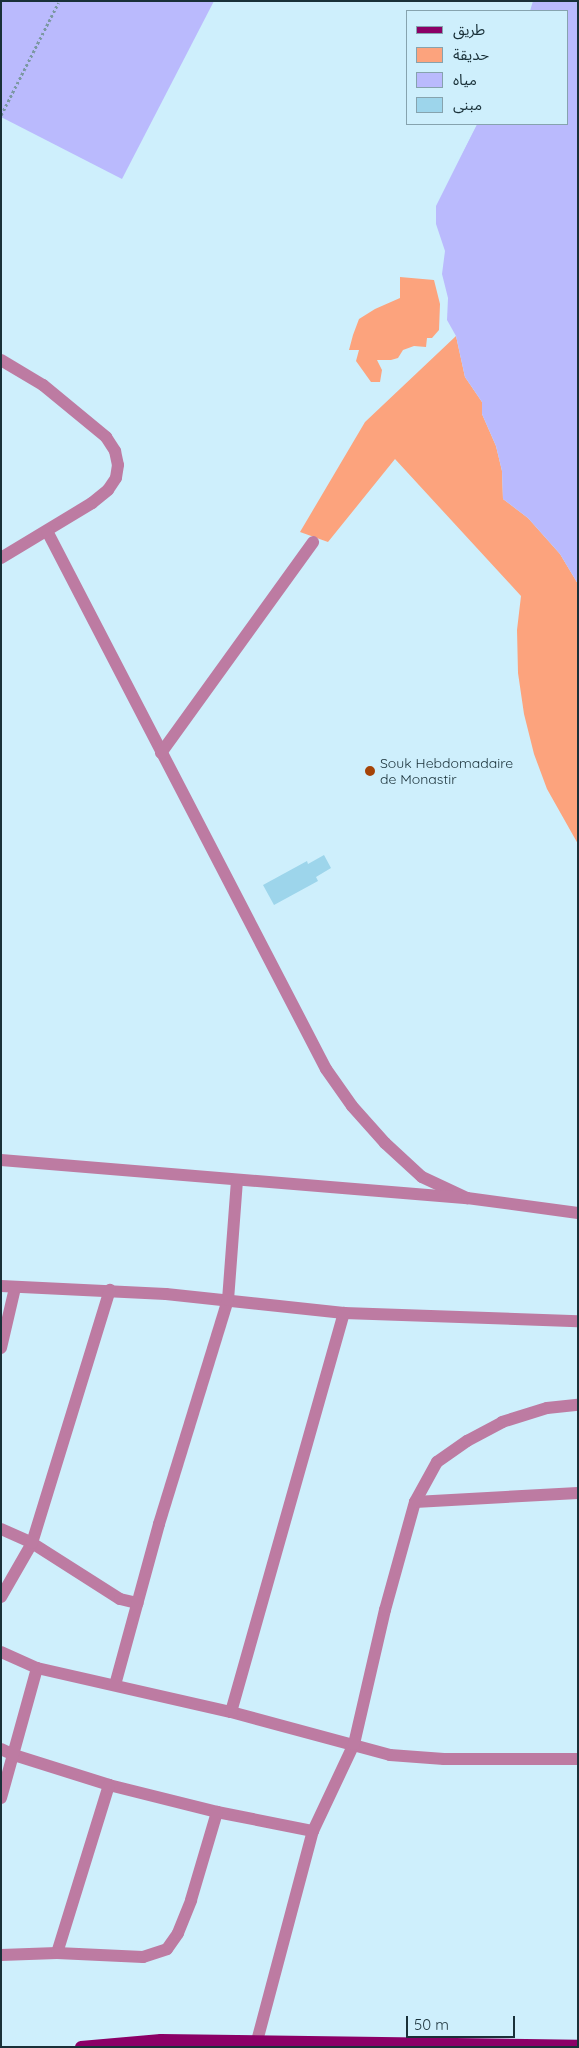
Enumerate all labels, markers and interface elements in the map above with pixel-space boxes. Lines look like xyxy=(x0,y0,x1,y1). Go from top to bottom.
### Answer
legend xyxy=(406,10,569,125)
text: طريق xyxy=(453,20,485,39)
text: حديقة xyxy=(453,45,489,64)
text: مياه xyxy=(453,70,477,89)
text: مبنى xyxy=(453,95,482,114)
place label: Souk Hebdomadaire de Monastir xyxy=(380,755,513,788)
marker: Souk Hebdomadaire de Monastir xyxy=(364,765,376,777)
scale bar xyxy=(409,2006,518,2038)
text: 50 m xyxy=(414,2015,449,2034)

